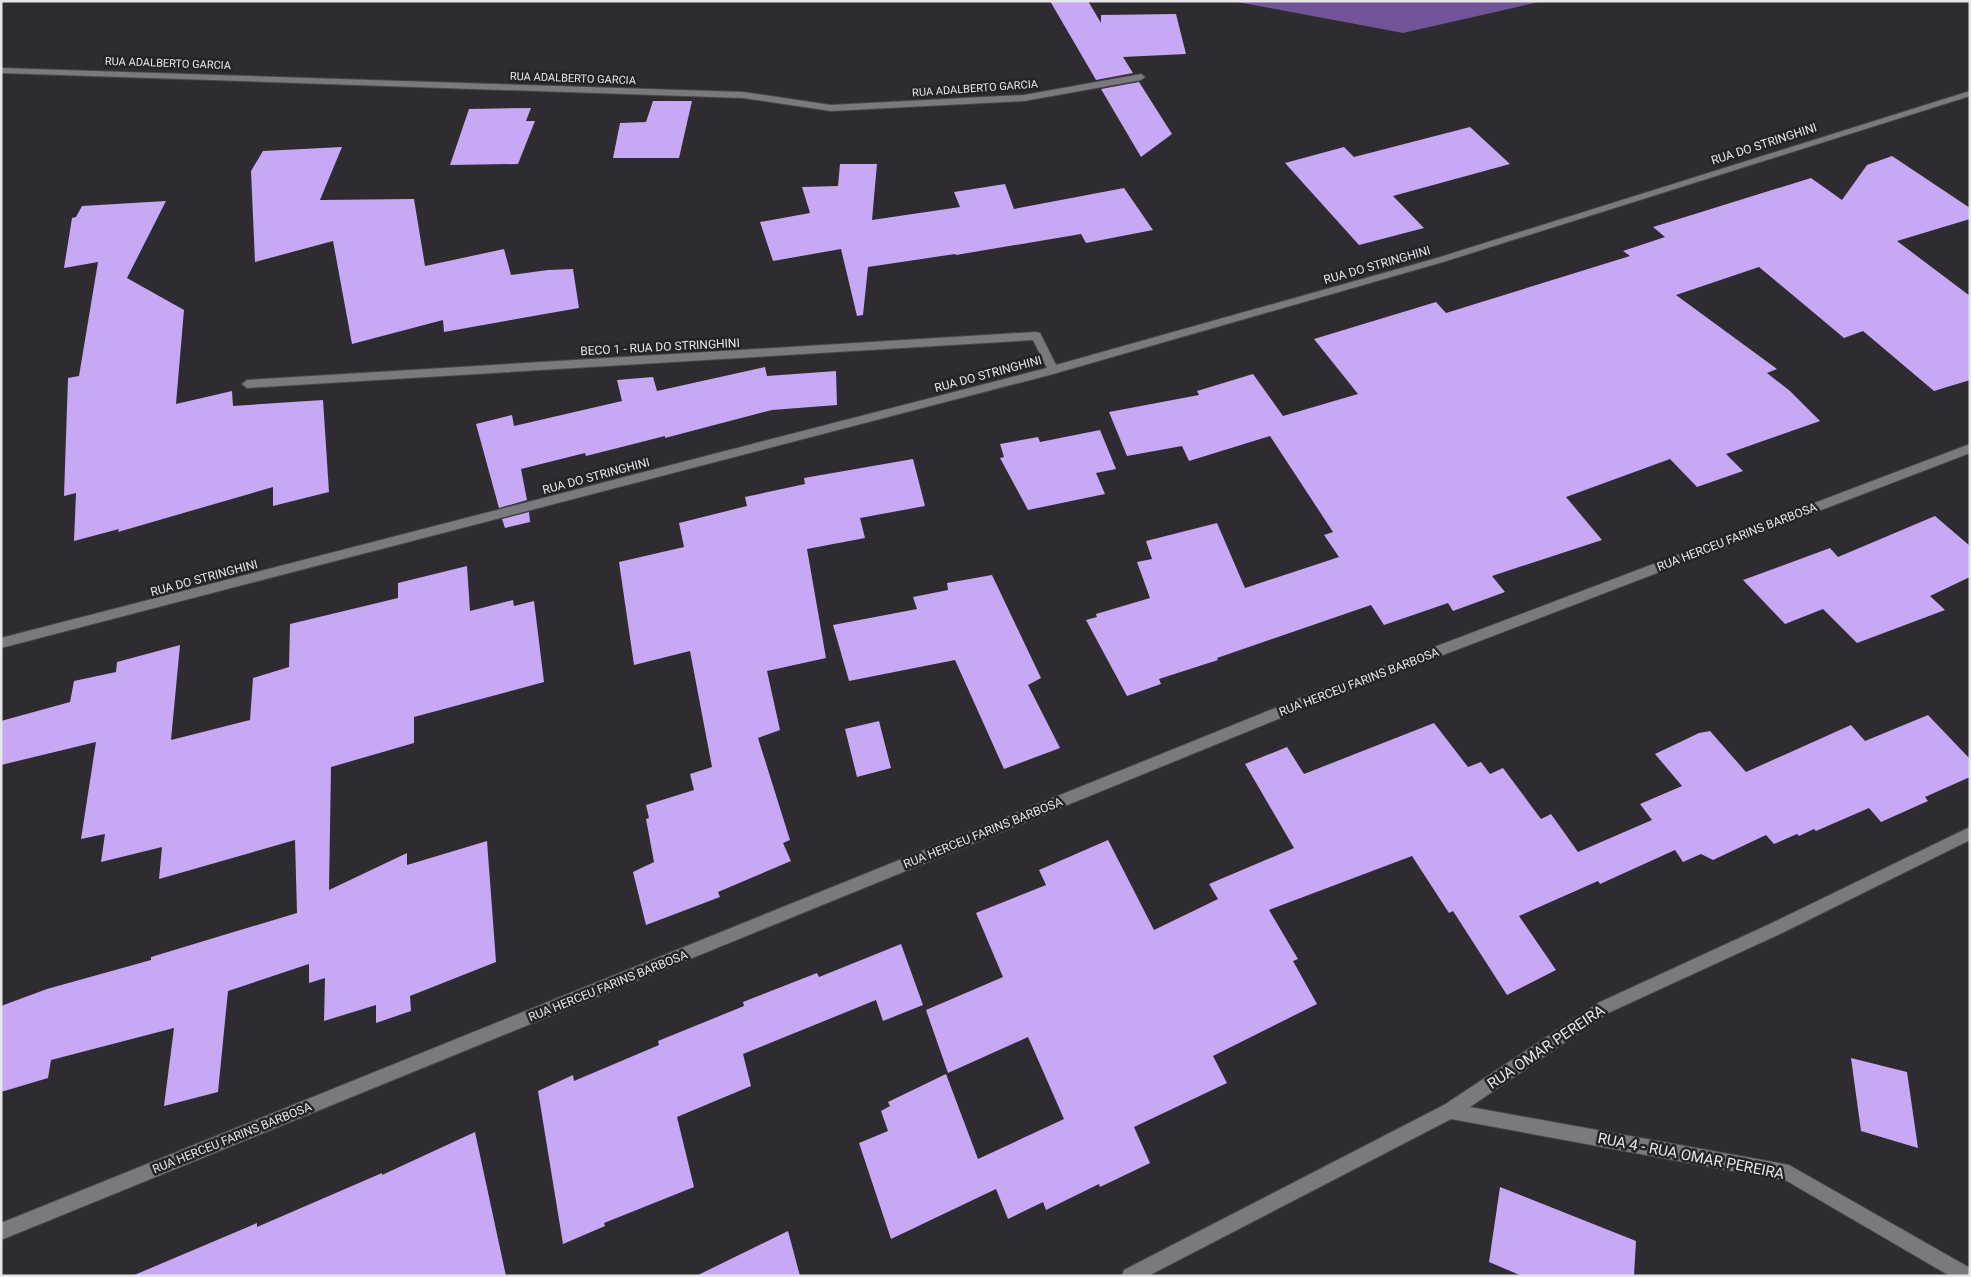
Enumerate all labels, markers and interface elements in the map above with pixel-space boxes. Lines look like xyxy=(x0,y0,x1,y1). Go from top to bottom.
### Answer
street label: RUA ADALBERTO GARCIA xyxy=(105,55,232,72)
street label: RUA ADALBERTO GARCIA xyxy=(510,70,637,87)
street label: RUA ADALBERTO GARCIA xyxy=(912,78,1039,99)
street label: RUA DO STRINGHINI xyxy=(1709,120,1819,168)
street label: RUA DO STRINGHINI xyxy=(1322,243,1432,287)
street label: BECO 1 - RUA DO STRINGHINI xyxy=(580,336,740,358)
street label: RUA DO STRINGHINI xyxy=(933,353,1043,395)
street label: RUA DO STRINGHINI xyxy=(541,455,651,497)
street label: RUA HERCEU FARINS BARBOSA xyxy=(1655,500,1819,574)
street label: RUA DO STRINGHINI xyxy=(149,557,259,599)
street label: RUA HERCEU FARINS BARBOSA xyxy=(1277,645,1441,719)
street label: RUA HERCEU FARINS BARBOSA xyxy=(901,795,1065,871)
street label: RUA HERCEU FARINS BARBOSA xyxy=(526,948,690,1024)
street label: RUA OMAR PEREIRA xyxy=(1484,1001,1608,1093)
street label: RUA HERCEU FARINS BARBOSA xyxy=(150,1100,314,1176)
street label: RUA 4 - RUA OMAR PEREIRA xyxy=(1596,1129,1786,1183)

